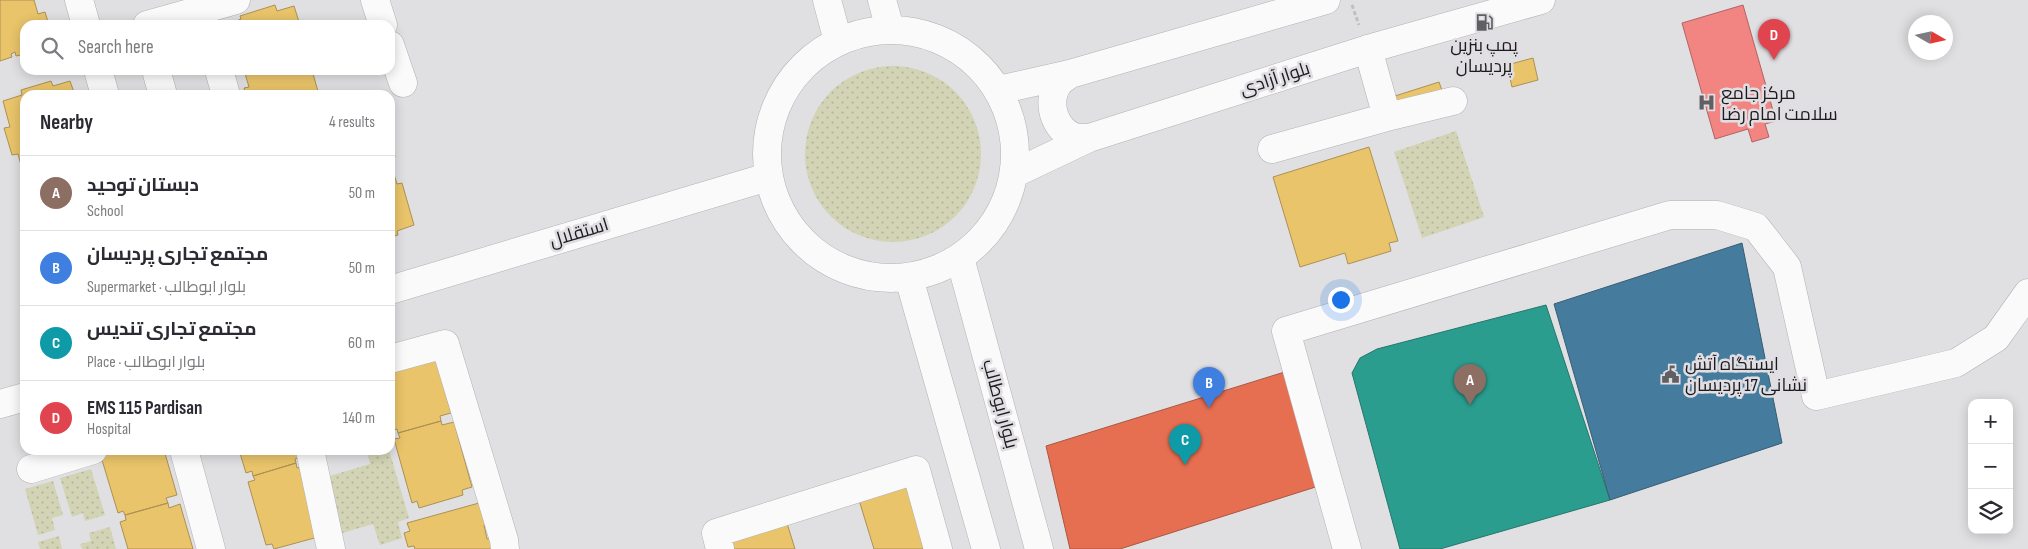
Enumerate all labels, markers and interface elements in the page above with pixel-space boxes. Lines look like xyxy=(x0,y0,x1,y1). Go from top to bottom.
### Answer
fuel station icon: پمپ بنزین پردیسان xyxy=(1474,12,1494,32)
north arrow xyxy=(1908,15,1953,60)
pin: D xyxy=(1758,19,1790,60)
search box xyxy=(20,20,395,75)
icon: search xyxy=(38,34,66,62)
place label: پمپ بنزین پردیسان xyxy=(1450,35,1518,78)
text: Search here xyxy=(78,36,154,59)
street label: بلوار آزادی xyxy=(1237,58,1313,100)
place label: مرکز جامع سلامت امام رضا xyxy=(1721,83,1838,126)
hospital icon: مرکز جامع سلامت امام رضا xyxy=(1697,93,1717,113)
text: Nearby xyxy=(40,110,93,135)
text: 4 results xyxy=(329,113,375,132)
text: دبستان توحید xyxy=(87,174,199,197)
text: A xyxy=(52,184,60,203)
text: 50 m xyxy=(349,184,375,203)
text: School xyxy=(87,202,123,221)
street label: استقلال xyxy=(547,214,611,252)
text: مجتمع تجاری پردیسان xyxy=(87,243,268,266)
text: B xyxy=(52,259,60,278)
text: 50 m xyxy=(349,259,375,278)
text: Supermarket · بلوار ابوطالب xyxy=(87,278,246,297)
your location xyxy=(1328,287,1354,313)
text: مجتمع تجاری تندیس xyxy=(87,318,257,341)
text: C xyxy=(52,334,60,353)
text: 60 m xyxy=(348,334,375,353)
text: Place · بلوار ابوطالب xyxy=(87,353,205,372)
place label: ایستگاه آتش نشانی 17 پردیسان xyxy=(1685,354,1807,397)
street label: بلوار ابوطالب xyxy=(978,357,1022,451)
pin: A xyxy=(1454,364,1486,405)
public building icon: ایستگاه آتش نشانی 17 پردیسان xyxy=(1661,364,1681,384)
pin: B xyxy=(1193,367,1225,408)
text: EMS 115 Pardisan xyxy=(87,397,203,420)
map controls xyxy=(1968,399,2013,534)
button: + xyxy=(1968,399,2013,444)
text: D xyxy=(52,409,60,428)
text: 140 m xyxy=(343,409,375,428)
text: Hospital xyxy=(87,420,131,439)
pin: C xyxy=(1169,424,1201,465)
button: − xyxy=(1968,444,2013,489)
button: layers xyxy=(1968,489,2013,534)

